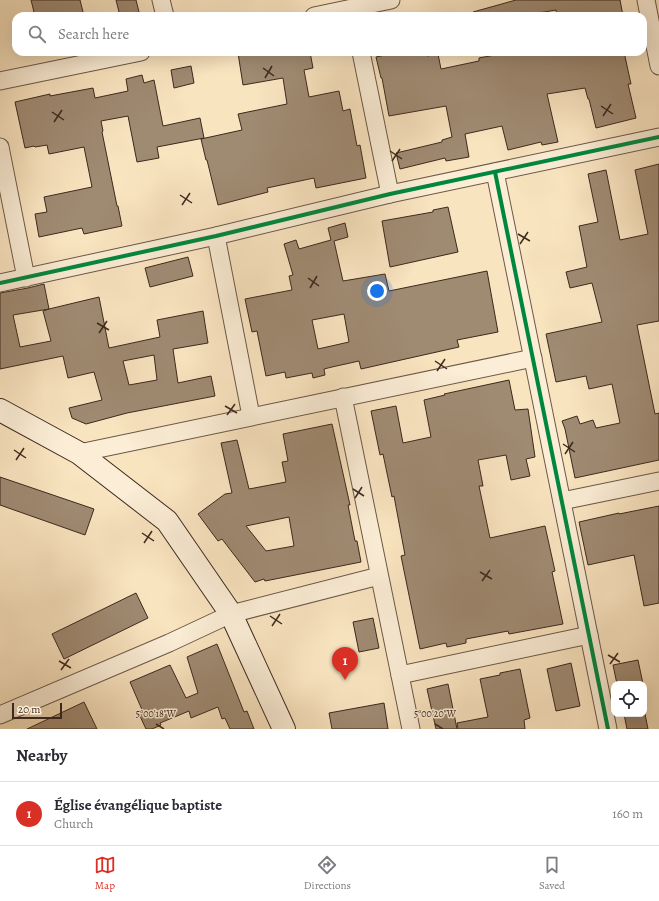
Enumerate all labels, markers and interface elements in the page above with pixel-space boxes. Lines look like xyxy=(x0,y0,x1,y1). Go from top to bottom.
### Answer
search box xyxy=(12,12,647,56)
icon: search xyxy=(26,23,48,45)
text: Search here xyxy=(58,24,129,44)
your location xyxy=(367,281,387,301)
pin: 1 xyxy=(332,647,358,680)
map controls xyxy=(611,681,647,717)
button: locate xyxy=(611,681,647,717)
scale bar xyxy=(12,701,62,720)
text: 20 m xyxy=(18,702,40,717)
text: 5°00'18"W xyxy=(136,707,177,720)
text: 5°00'20"W xyxy=(414,707,457,720)
text: Nearby xyxy=(16,744,67,767)
text: Église évangélique baptiste xyxy=(54,795,222,815)
text: 1 xyxy=(27,805,31,822)
text: 160 m xyxy=(612,805,643,822)
text: Church xyxy=(54,815,93,832)
tab: Map xyxy=(94,854,116,893)
tab: Directions xyxy=(304,854,351,893)
tab: Saved xyxy=(539,854,565,893)

